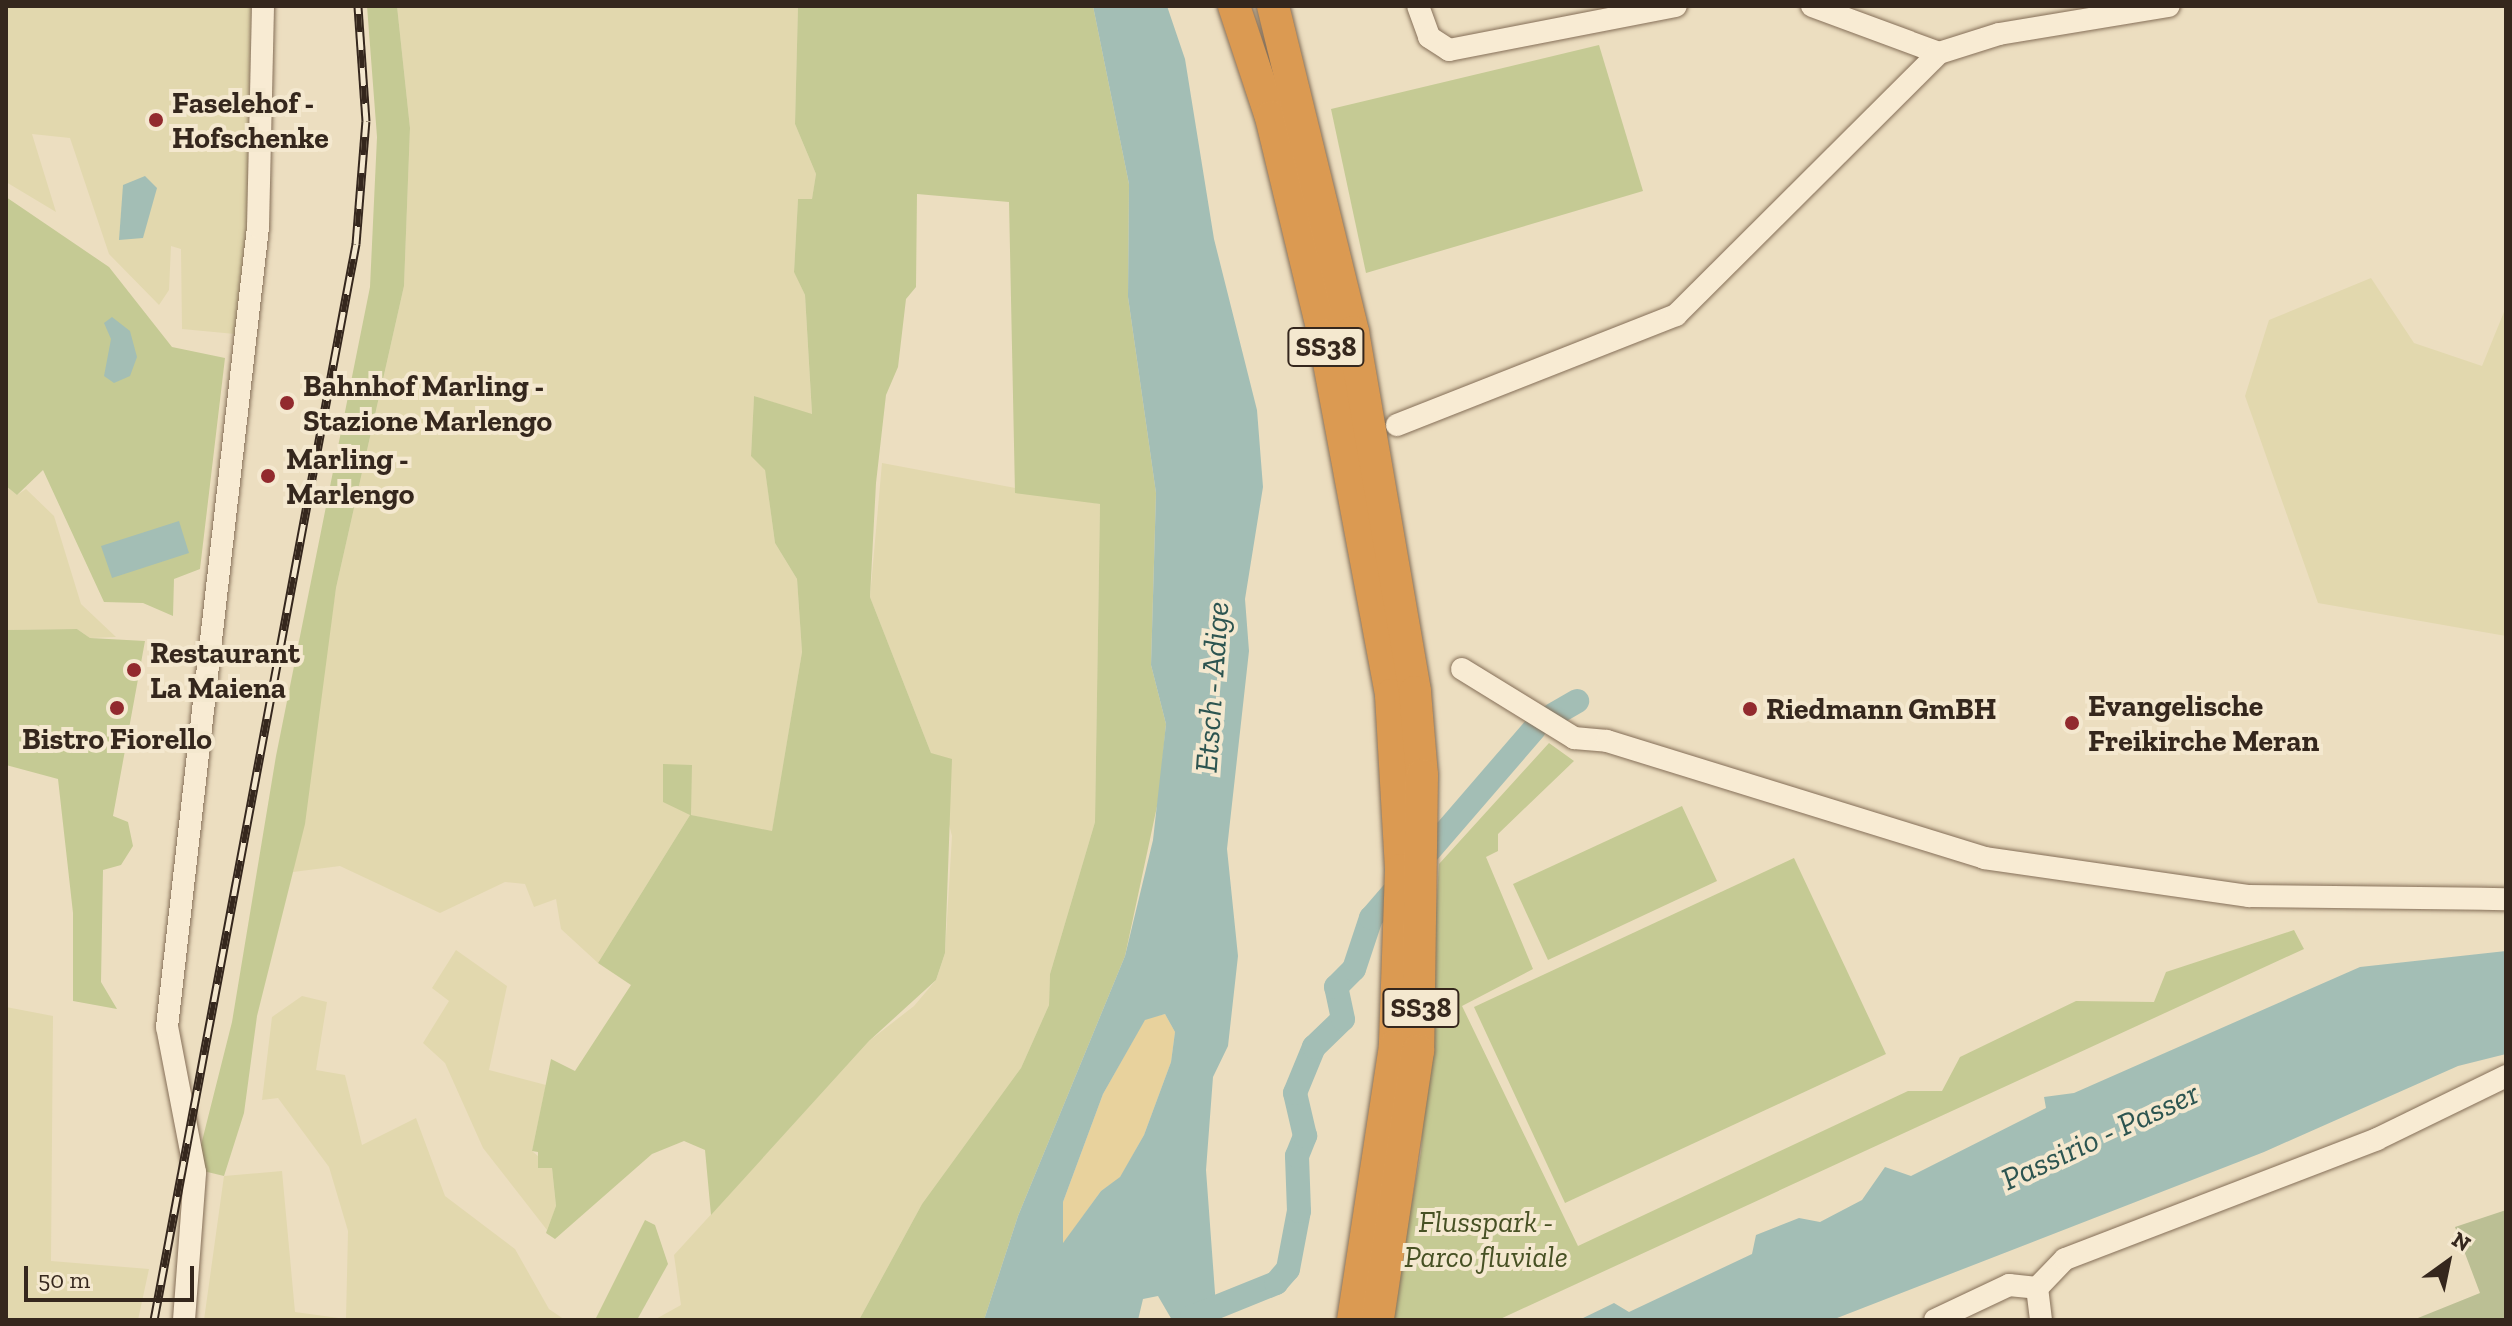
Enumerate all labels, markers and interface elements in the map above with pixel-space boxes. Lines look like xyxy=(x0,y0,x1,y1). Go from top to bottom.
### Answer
place label: Faselehof - Hofschenke xyxy=(172,85,329,156)
marker: Faselehof - Hofschenke xyxy=(147,111,165,129)
road number: SS38 xyxy=(1286,323,1366,371)
place label: Bahnhof Marling - Stazione Marlengo xyxy=(303,368,552,438)
marker: Bahnhof Marling - Stazione Marlengo xyxy=(278,394,296,412)
place label: Marling - Marlengo xyxy=(286,441,415,512)
marker: Marling - Marlengo xyxy=(257,465,279,487)
water label: Etsch - Adige xyxy=(1187,600,1237,774)
place label: Restaurant La Maiena xyxy=(150,635,300,706)
marker: Restaurant La Maiena xyxy=(125,661,143,679)
place label: Evangelische Freikirche Meran xyxy=(2088,688,2319,758)
place label: Riedmann GmBH xyxy=(1766,691,1997,727)
marker: Bistro Fiorello xyxy=(108,699,126,717)
marker: Riedmann GmBH xyxy=(1741,700,1759,718)
marker: Evangelische Freikirche Meran xyxy=(2063,714,2081,732)
place label: Bistro Fiorello xyxy=(22,721,212,757)
road number: SS38 xyxy=(1381,984,1461,1032)
water label: Passirio - Passer xyxy=(1995,1074,2205,1198)
park label: Flusspark - Parco fluviale xyxy=(1404,1204,1568,1274)
north arrow xyxy=(2408,1222,2488,1302)
text: N xyxy=(2447,1226,2476,1257)
scale bar xyxy=(28,1250,198,1300)
text: 50 m xyxy=(38,1265,90,1294)

